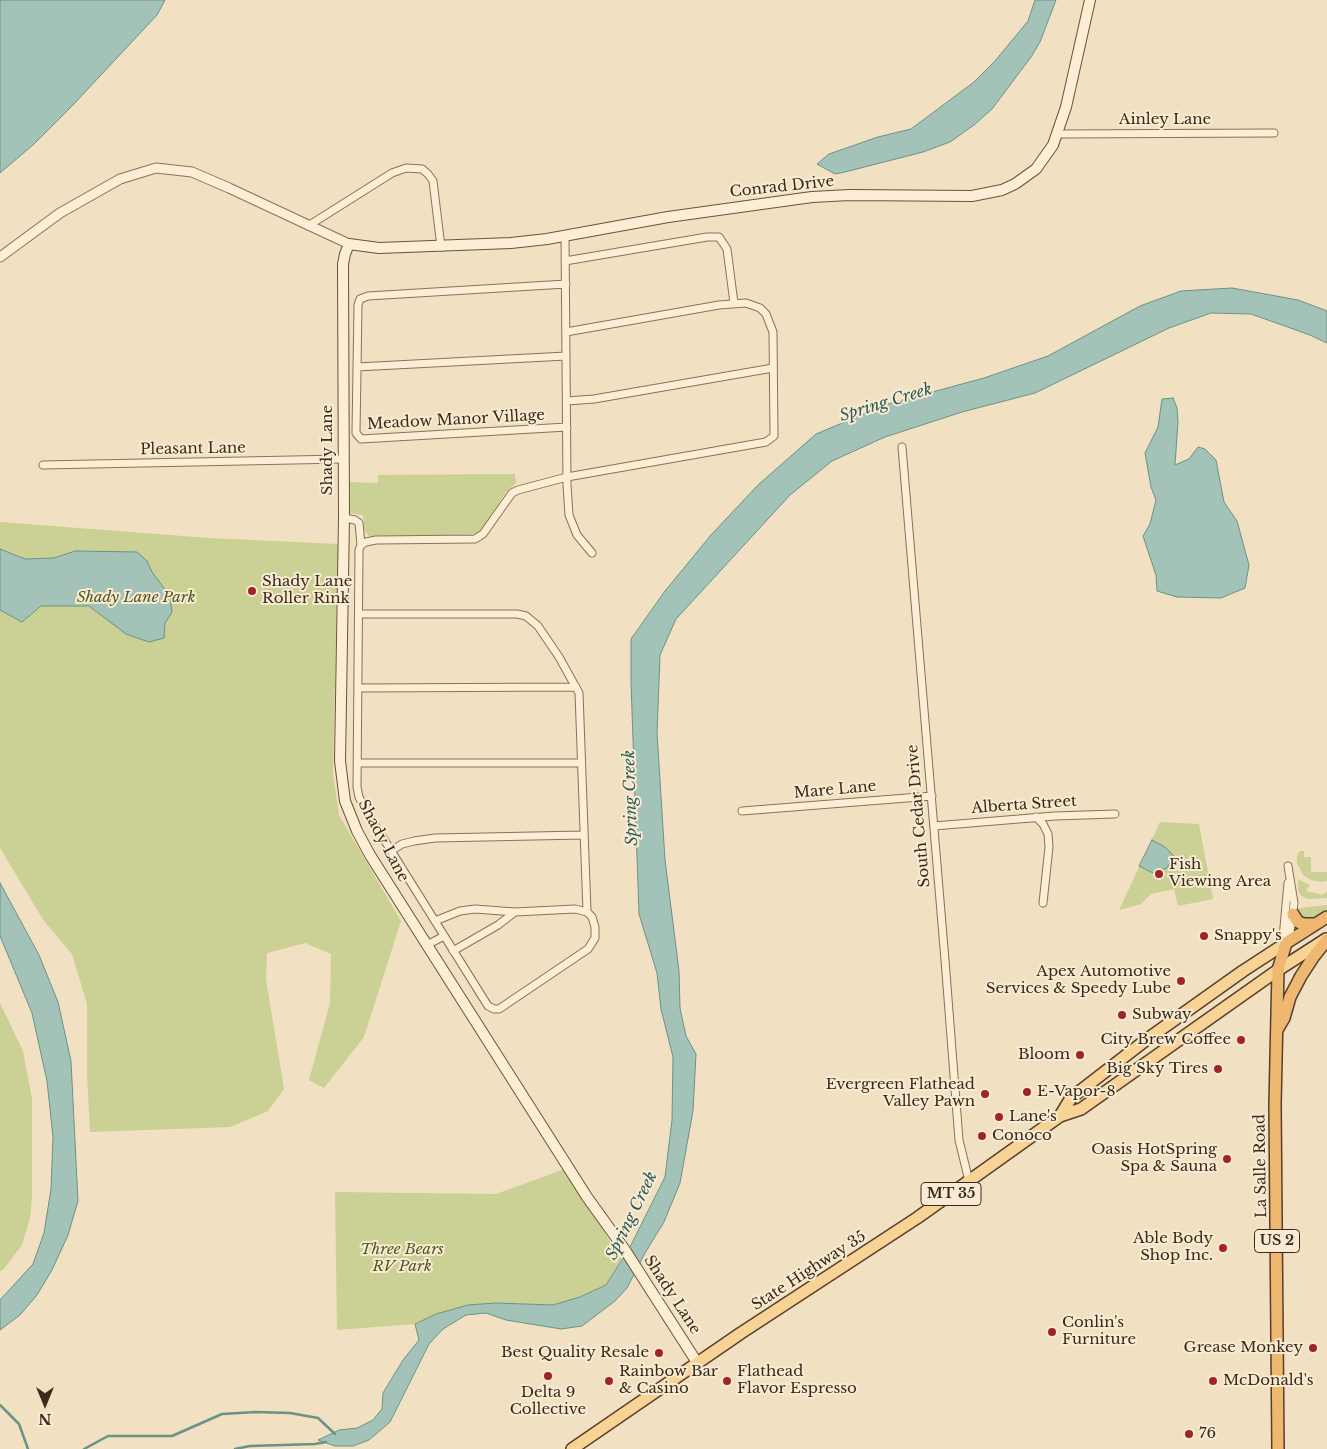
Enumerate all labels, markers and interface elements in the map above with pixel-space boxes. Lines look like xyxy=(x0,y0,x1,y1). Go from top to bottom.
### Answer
street label: Ainley Lane xyxy=(1119,111,1211,129)
street label: Conrad Drive xyxy=(729,173,835,201)
water label: Spring Creek xyxy=(837,380,935,426)
street label: Shady Lane xyxy=(319,405,337,495)
street label: Meadow Manor Village xyxy=(367,406,545,434)
street label: Pleasant Lane xyxy=(140,439,246,459)
place label: Shady Lane Roller Rink xyxy=(262,573,352,608)
marker: Shady Lane Roller Rink xyxy=(246,585,258,597)
park label: Shady Lane Park xyxy=(77,589,195,607)
street label: South Cedar Drive xyxy=(904,744,934,888)
water label: Spring Creek xyxy=(620,750,642,846)
street label: Mare Lane xyxy=(793,777,877,803)
street label: Alberta Street xyxy=(971,792,1077,818)
street label: Shady Lane xyxy=(354,797,412,885)
place label: Fish Viewing Area xyxy=(1169,856,1271,891)
marker: Fish Viewing Area xyxy=(1153,868,1165,880)
place label: Snappy's xyxy=(1214,927,1282,945)
marker: Snappy's xyxy=(1198,930,1210,942)
place label: Apex Automotive Services & Speedy Lube xyxy=(986,963,1171,998)
marker: Apex Automotive Services & Speedy Lube xyxy=(1175,975,1187,987)
place label: Subway xyxy=(1132,1006,1191,1024)
marker: Subway xyxy=(1116,1009,1128,1021)
place label: City Brew Coffee xyxy=(1101,1031,1231,1049)
marker: City Brew Coffee xyxy=(1235,1034,1247,1046)
place label: Bloom xyxy=(1018,1046,1070,1064)
marker: Bloom xyxy=(1074,1049,1086,1061)
place label: Big Sky Tires xyxy=(1106,1060,1208,1078)
marker: Big Sky Tires xyxy=(1212,1063,1224,1075)
place label: Evergreen Flathead Valley Pawn xyxy=(826,1076,975,1111)
place label: E-Vapor-8 xyxy=(1037,1083,1115,1101)
marker: E-Vapor-8 xyxy=(1021,1086,1033,1098)
marker: Evergreen Flathead Valley Pawn xyxy=(979,1088,991,1100)
place label: Lane's xyxy=(1009,1108,1057,1126)
marker: Lane's xyxy=(993,1111,1005,1123)
street label: La Salle Road xyxy=(1251,1114,1271,1218)
place label: Conoco xyxy=(992,1127,1052,1145)
marker: Conoco xyxy=(976,1130,988,1142)
place label: Oasis HotSpring Spa & Sauna xyxy=(1091,1141,1217,1176)
marker: Oasis HotSpring Spa & Sauna xyxy=(1221,1153,1233,1165)
water label: Spring Creek xyxy=(602,1169,662,1263)
road number: MT 35 xyxy=(921,1182,981,1206)
street label: State Highway 35 xyxy=(749,1227,869,1315)
place label: Able Body Shop Inc. xyxy=(1133,1230,1213,1265)
road number: US 2 xyxy=(1254,1230,1300,1252)
park label: Three Bears RV Park xyxy=(360,1241,444,1276)
marker: Able Body Shop Inc. xyxy=(1217,1242,1229,1254)
street label: Shady Lane xyxy=(640,1252,704,1338)
place label: Conlin's Furniture xyxy=(1062,1314,1136,1349)
marker: Conlin's Furniture xyxy=(1046,1326,1058,1338)
place label: Grease Monkey xyxy=(1184,1339,1303,1357)
marker: Grease Monkey xyxy=(1307,1342,1319,1354)
place label: Best Quality Resale xyxy=(501,1344,649,1362)
marker: Best Quality Resale xyxy=(653,1347,665,1359)
place label: Rainbow Bar & Casino xyxy=(619,1363,718,1398)
place label: Flathead Flavor Espresso xyxy=(737,1363,857,1398)
marker: Delta 9 Collective xyxy=(542,1370,554,1382)
place label: McDonald's xyxy=(1223,1372,1314,1390)
marker: Rainbow Bar & Casino xyxy=(603,1375,615,1387)
marker: Flathead Flavor Espresso xyxy=(721,1375,733,1387)
marker: McDonald's xyxy=(1207,1375,1219,1387)
north arrow xyxy=(20,1379,70,1429)
place label: Delta 9 Collective xyxy=(510,1384,586,1419)
text: N xyxy=(38,1410,52,1428)
place label: 76 xyxy=(1199,1425,1216,1443)
marker: 76 xyxy=(1183,1428,1195,1440)

